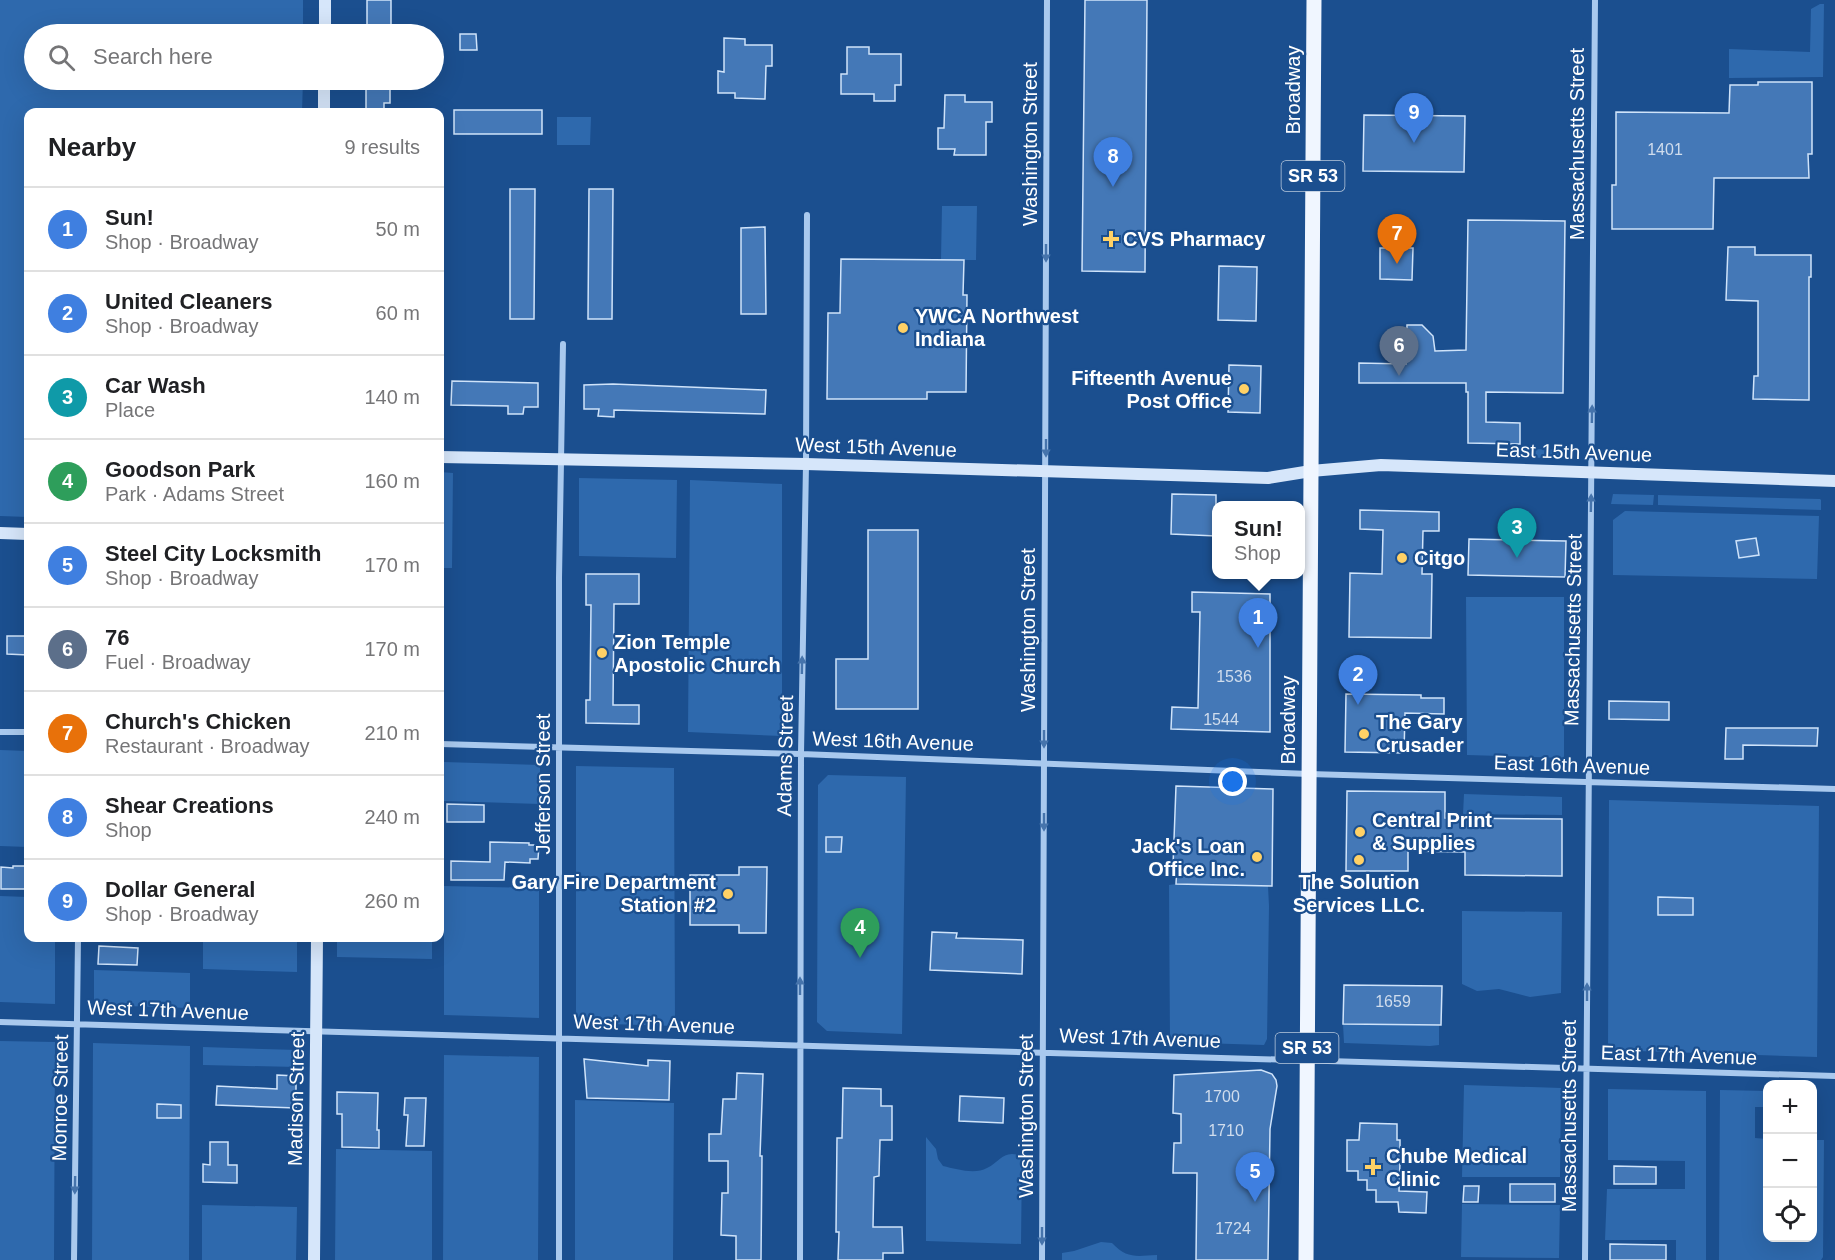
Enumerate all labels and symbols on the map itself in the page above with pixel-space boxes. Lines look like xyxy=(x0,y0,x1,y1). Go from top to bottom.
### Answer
street label: Broadway xyxy=(1282,46,1304,134)
street label: Massachusetts Street xyxy=(1566,47,1588,240)
street label: Washington Street xyxy=(1019,62,1041,226)
pin: 9 xyxy=(1394,94,1434,143)
pin: 8 xyxy=(1094,138,1132,187)
house number: 1401 xyxy=(1647,141,1683,158)
road number: SR 53 xyxy=(1282,161,1344,191)
pin: 7 xyxy=(1378,214,1416,264)
place label: CVS Pharmacy xyxy=(1123,228,1266,250)
marker: CVS Pharmacy xyxy=(1104,232,1118,246)
one-way arrow xyxy=(1041,243,1051,262)
place label: YWCA Northwest Indiana xyxy=(915,305,1079,350)
marker: YWCA Northwest Indiana xyxy=(896,321,910,335)
pin: 6 xyxy=(1380,326,1418,376)
place label: Fifteenth Avenue Post Office xyxy=(1071,367,1232,412)
marker: Fifteenth Avenue Post Office xyxy=(1237,382,1251,396)
one-way arrow xyxy=(1587,405,1597,424)
street label: West 15th Avenue xyxy=(795,433,957,461)
one-way arrow xyxy=(1041,438,1050,457)
street label: East 15th Avenue xyxy=(1495,438,1653,466)
one-way arrow xyxy=(1586,493,1596,512)
pin: 3 xyxy=(1498,508,1537,558)
street label: Massachusetts Street xyxy=(1560,533,1586,726)
place label: Citgo xyxy=(1414,547,1465,569)
street label: Washington Street xyxy=(1017,548,1039,712)
marker: Citgo xyxy=(1395,551,1409,565)
pin: 1 xyxy=(1238,598,1278,648)
place label: Zion Temple Apostolic Church xyxy=(614,631,781,676)
marker: Zion Temple Apostolic Church xyxy=(595,646,609,660)
one-way arrow xyxy=(798,656,807,675)
pin: 2 xyxy=(1338,656,1378,705)
house number: 1536 xyxy=(1216,668,1252,685)
street label: Broadway xyxy=(1277,676,1299,764)
street label: Adams Street xyxy=(773,695,797,817)
house number: 1544 xyxy=(1203,711,1239,728)
place label: The Gary Crusader xyxy=(1376,711,1464,756)
street label: Jefferson Street xyxy=(532,713,554,854)
street label: West 16th Avenue xyxy=(812,727,974,755)
marker: The Gary Crusader xyxy=(1357,727,1371,741)
one-way arrow xyxy=(1039,729,1049,748)
street label: East 16th Avenue xyxy=(1493,751,1651,779)
your location xyxy=(1218,767,1247,796)
place label: Central Print & Supplies xyxy=(1372,809,1492,854)
one-way arrow xyxy=(1039,812,1049,831)
marker: Central Print & Supplies xyxy=(1353,825,1367,839)
place label: Jack's Loan Office Inc. xyxy=(1131,835,1245,880)
marker: Jack's Loan Office Inc. xyxy=(1250,850,1264,864)
marker: The Solution Services LLC. xyxy=(1352,853,1366,867)
place label: Gary Fire Department Station #2 xyxy=(511,871,716,916)
place label: The Solution Services LLC. xyxy=(1293,871,1425,916)
marker: Gary Fire Department Station #2 xyxy=(721,887,735,901)
pin: 4 xyxy=(840,908,880,958)
one-way arrow xyxy=(795,976,805,995)
one-way arrow xyxy=(1582,982,1592,1001)
house number: 1659 xyxy=(1375,993,1411,1010)
street label: West 17th Avenue xyxy=(87,996,249,1024)
street label: West 17th Avenue xyxy=(573,1010,735,1038)
street label: Massachusetts Street xyxy=(1558,1019,1580,1212)
street label: West 17th Avenue xyxy=(1059,1024,1221,1052)
street label: Madison Street xyxy=(284,1031,308,1166)
road number: SR 53 xyxy=(1276,1033,1338,1063)
street label: Monroe Street xyxy=(48,1034,72,1162)
street label: Washington Street xyxy=(1015,1034,1037,1198)
street label: East 17th Avenue xyxy=(1600,1041,1758,1069)
house number: 1700 xyxy=(1204,1088,1240,1105)
house number: 1710 xyxy=(1208,1122,1244,1139)
place label: Chube Medical Clinic xyxy=(1386,1145,1527,1190)
pin: 5 xyxy=(1236,1152,1274,1202)
marker: Chube Medical Clinic xyxy=(1364,1158,1382,1176)
one-way arrow xyxy=(71,1175,80,1194)
house number: 1724 xyxy=(1215,1220,1251,1237)
one-way arrow xyxy=(1037,1227,1047,1246)

